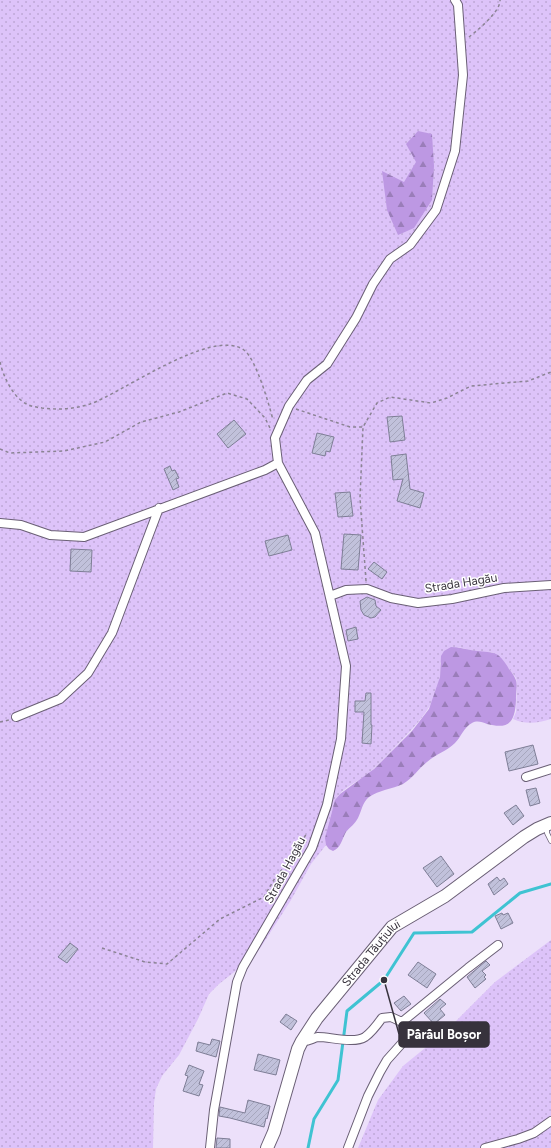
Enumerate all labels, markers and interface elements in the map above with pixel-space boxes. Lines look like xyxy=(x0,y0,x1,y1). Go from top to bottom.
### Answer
street label: Strada Hagău xyxy=(424,570,498,596)
street label: Strada Hagău xyxy=(262,834,308,906)
street label: Strada Tăuțiului xyxy=(339,917,403,989)
callout: Pârâul Boșor xyxy=(399,1022,489,1047)
text: Pârâul Boșor xyxy=(407,1027,481,1042)

